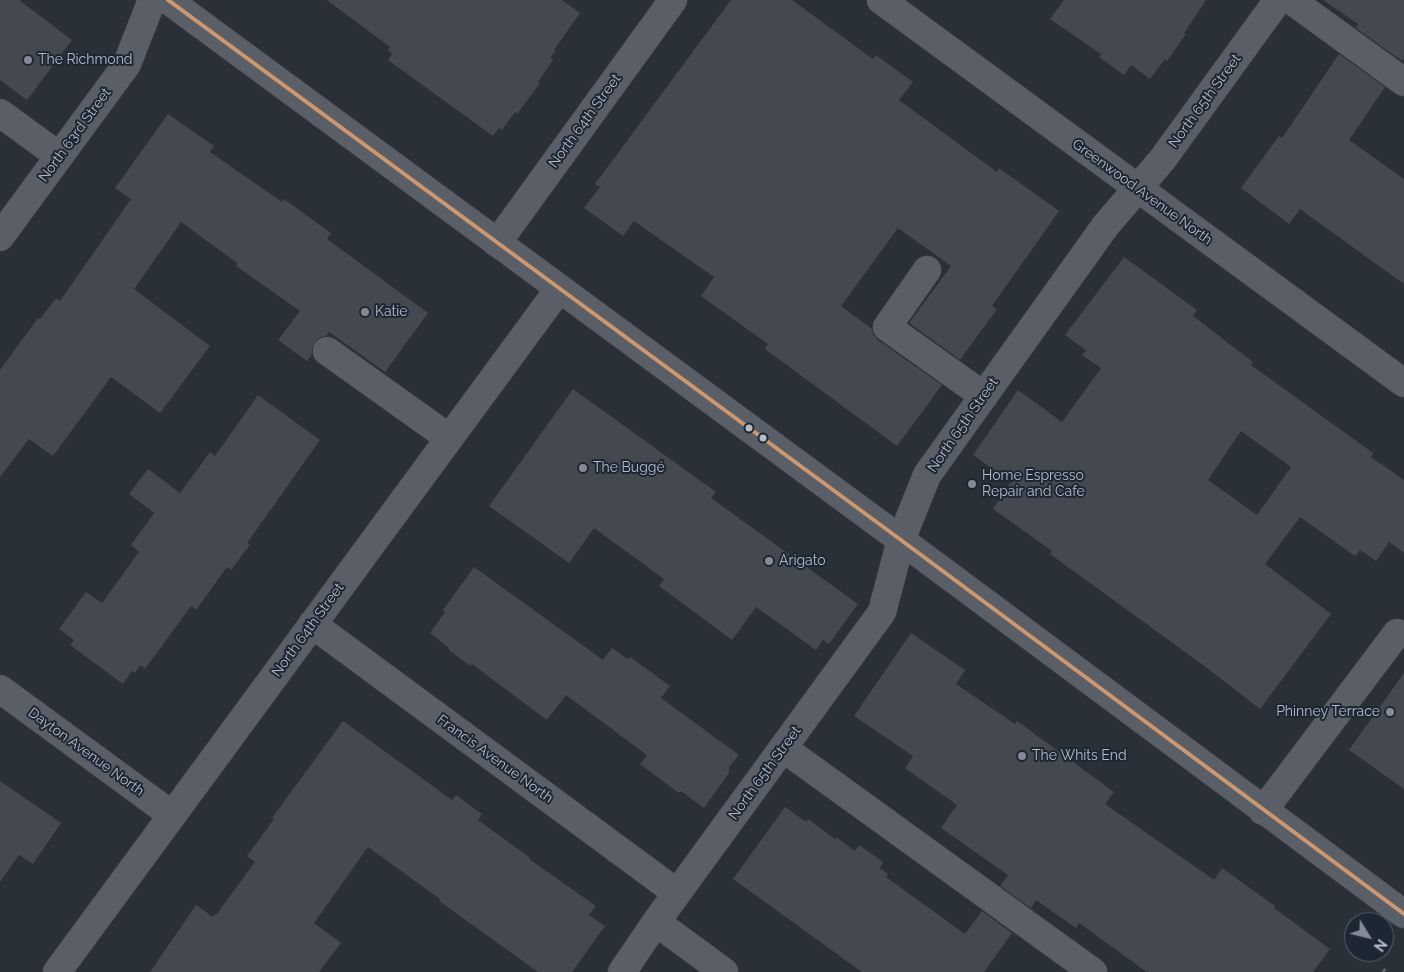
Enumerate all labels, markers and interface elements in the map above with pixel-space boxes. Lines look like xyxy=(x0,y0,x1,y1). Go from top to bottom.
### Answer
street label: North 65th Street xyxy=(1165,51,1245,151)
place label: The Richmond xyxy=(38,52,133,68)
marker: The Richmond xyxy=(22,54,34,66)
street label: North 64th Street xyxy=(545,71,625,171)
street label: North 63rd Street xyxy=(35,85,115,185)
street label: Greenwood Avenue North xyxy=(1069,136,1215,248)
place label: Katie xyxy=(375,304,408,320)
marker: Katie xyxy=(359,306,371,318)
street label: North 65th Street xyxy=(924,374,1002,476)
unlabelled marker xyxy=(744,423,754,433)
unlabelled marker xyxy=(758,433,768,443)
place label: The Buggé xyxy=(593,460,665,476)
marker: The Buggé xyxy=(577,462,589,474)
place label: Home Espresso Repair and Cafe xyxy=(982,468,1085,501)
marker: Home Espresso Repair and Cafe xyxy=(966,478,978,490)
place label: Arigato xyxy=(779,553,826,569)
marker: Arigato xyxy=(763,555,775,567)
street label: North 64th Street xyxy=(268,580,348,680)
street label: Dayton Avenue North xyxy=(25,704,147,800)
place label: Phinney Terrace xyxy=(1276,704,1380,720)
marker: Phinney Terrace xyxy=(1384,706,1396,718)
street label: Francis Avenue North xyxy=(434,711,556,807)
street label: North 65th Street xyxy=(725,723,805,823)
place label: The Whits End xyxy=(1032,748,1127,764)
marker: The Whits End xyxy=(1016,750,1028,762)
north arrow xyxy=(1344,912,1394,962)
text: N xyxy=(1371,936,1390,954)

